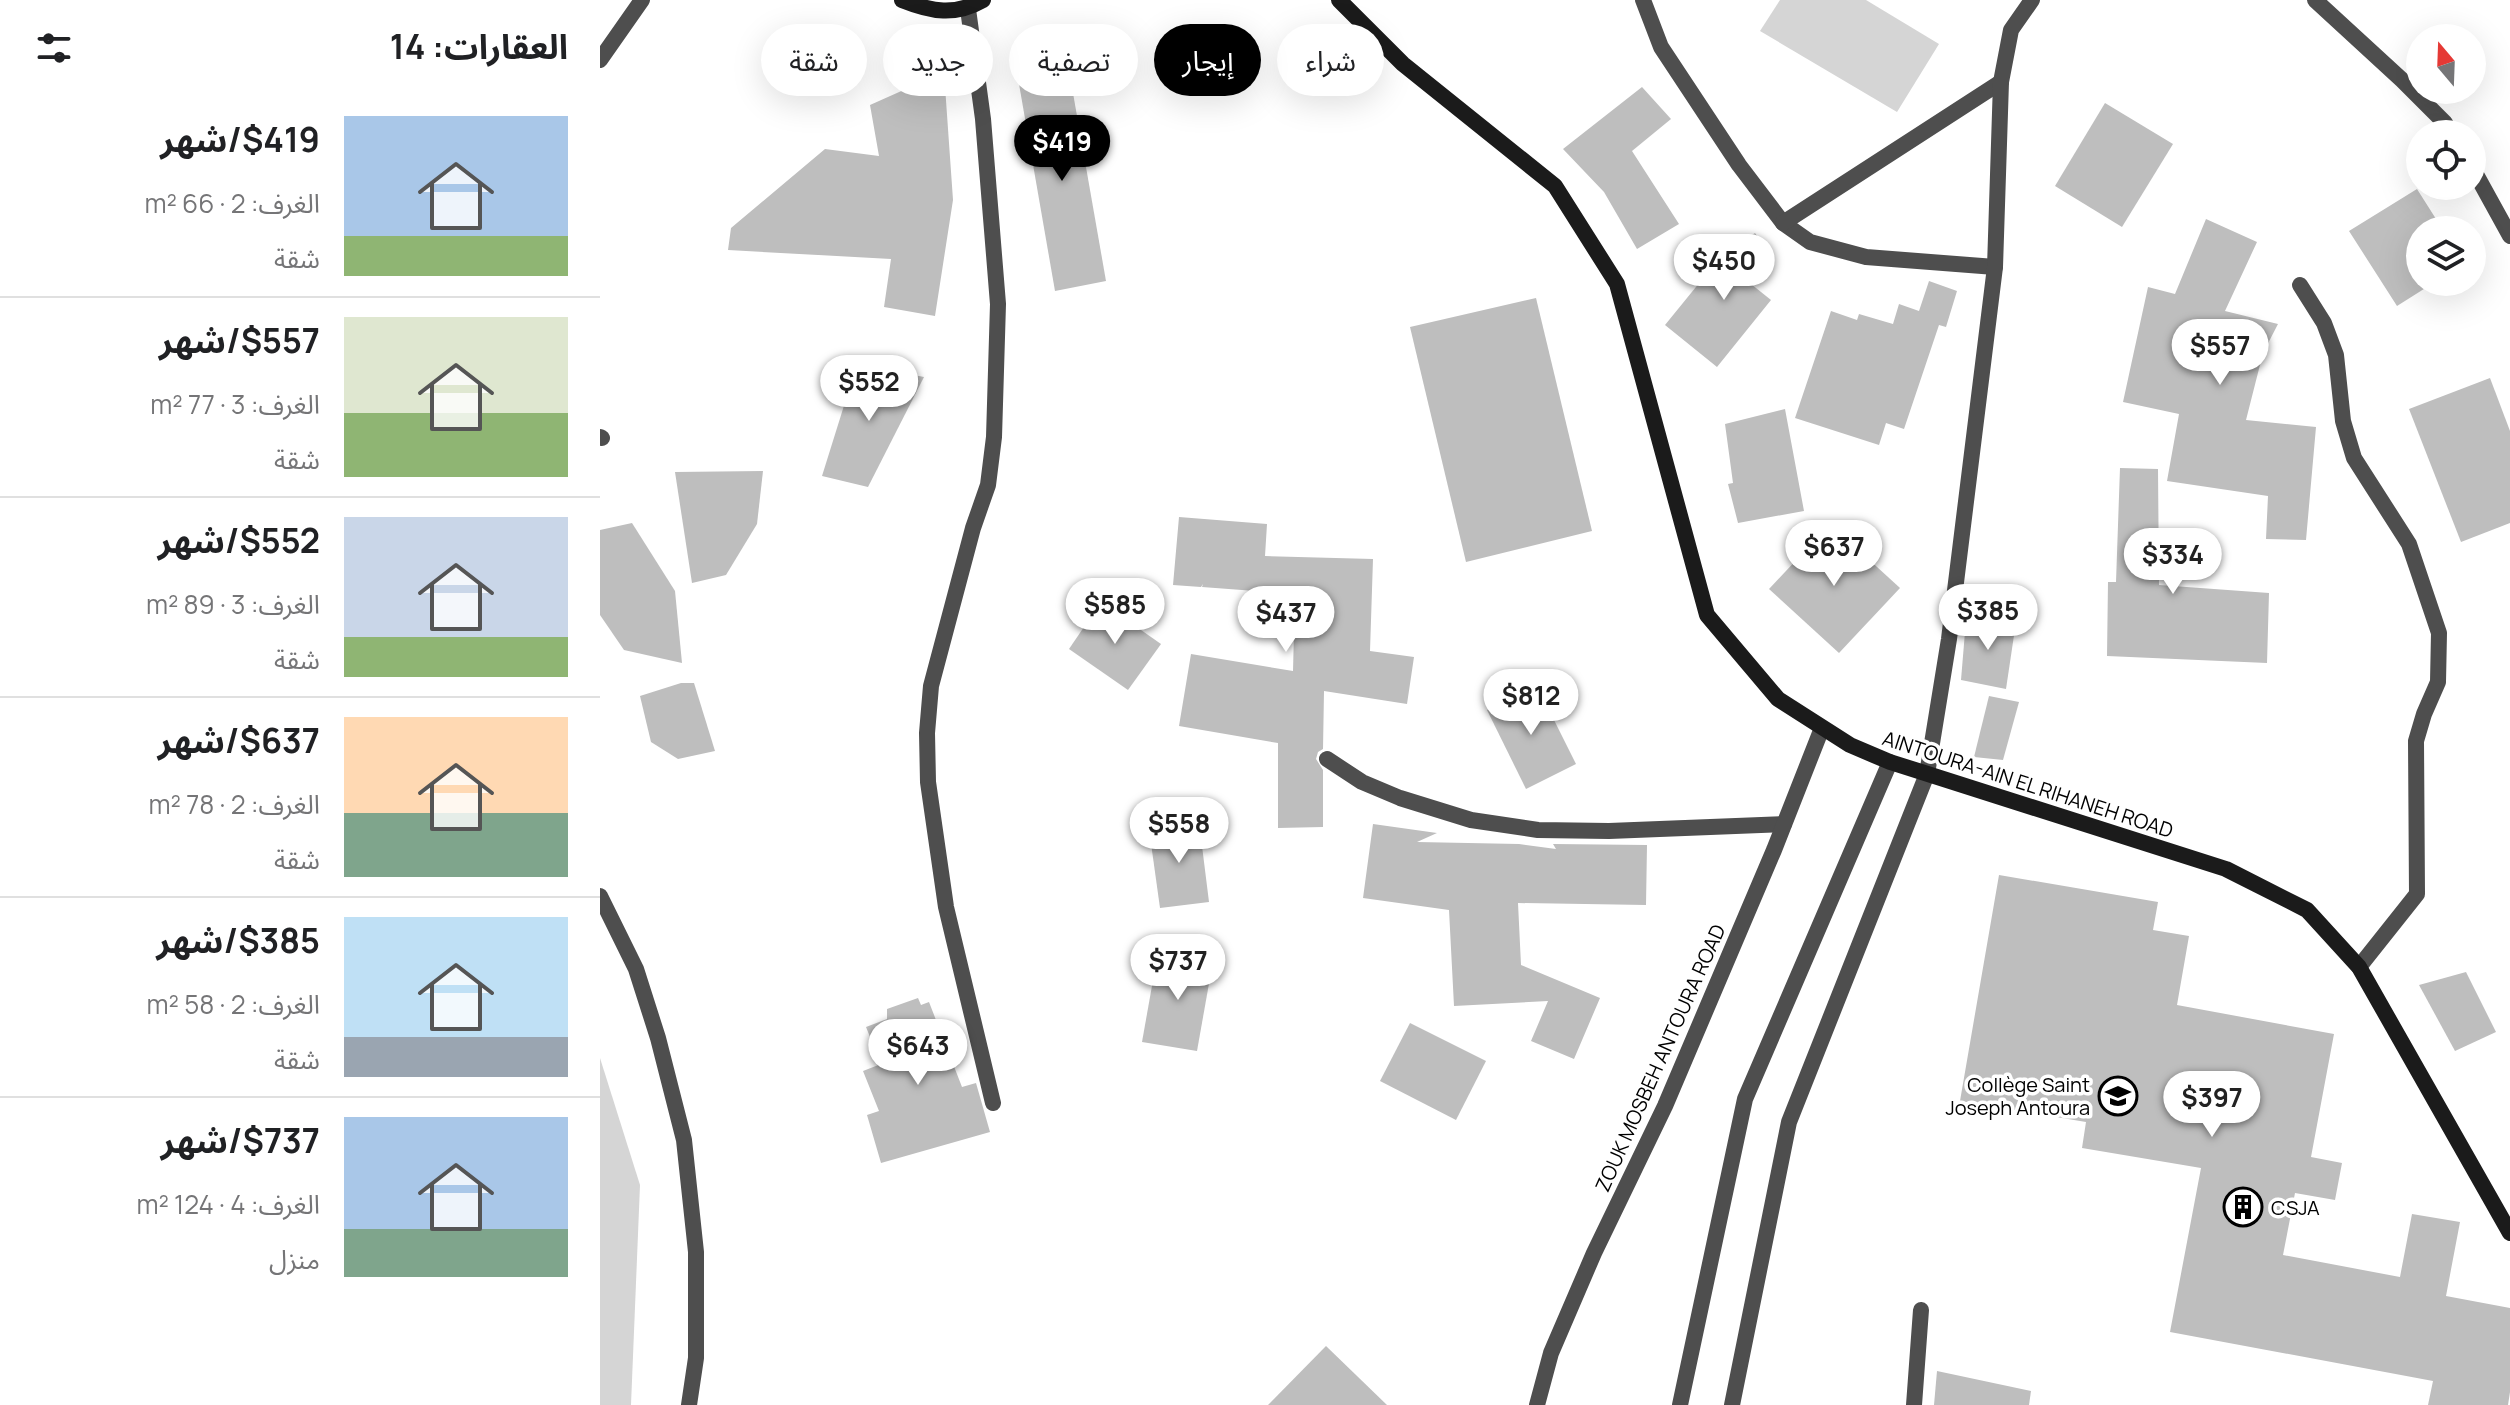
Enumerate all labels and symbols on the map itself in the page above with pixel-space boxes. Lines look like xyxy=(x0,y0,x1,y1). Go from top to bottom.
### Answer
north arrow xyxy=(2406,24,2486,104)
pin: $419 xyxy=(1015,115,1109,183)
pin: $450 xyxy=(1677,234,1771,302)
pin: $557 xyxy=(2173,319,2267,387)
pin: $552 xyxy=(822,355,916,423)
pin: $637 xyxy=(1787,520,1881,588)
pin: $334 xyxy=(2126,528,2220,596)
pin: $585 xyxy=(1068,578,1162,646)
pin: $385 xyxy=(1941,584,2035,652)
pin: $437 xyxy=(1239,586,1333,654)
pin: $812 xyxy=(1484,669,1578,737)
street label: AINTOURA-AIN EL RIHANEH ROAD xyxy=(1879,724,2177,844)
pin: $558 xyxy=(1132,797,1226,865)
street label: ZOUK MOSBEH ANTOURA ROAD xyxy=(1589,920,1731,1196)
pin: $737 xyxy=(1131,934,1225,1002)
pin: $643 xyxy=(871,1019,965,1087)
place label: Collège Saint Joseph Antoura xyxy=(1946,1071,2090,1121)
pin: $397 xyxy=(2165,1071,2259,1139)
school or university icon: Collège Saint Joseph Antoura xyxy=(2097,1075,2139,1117)
building icon: CSJA xyxy=(2222,1186,2264,1228)
place label: CSJA xyxy=(2271,1194,2320,1221)

